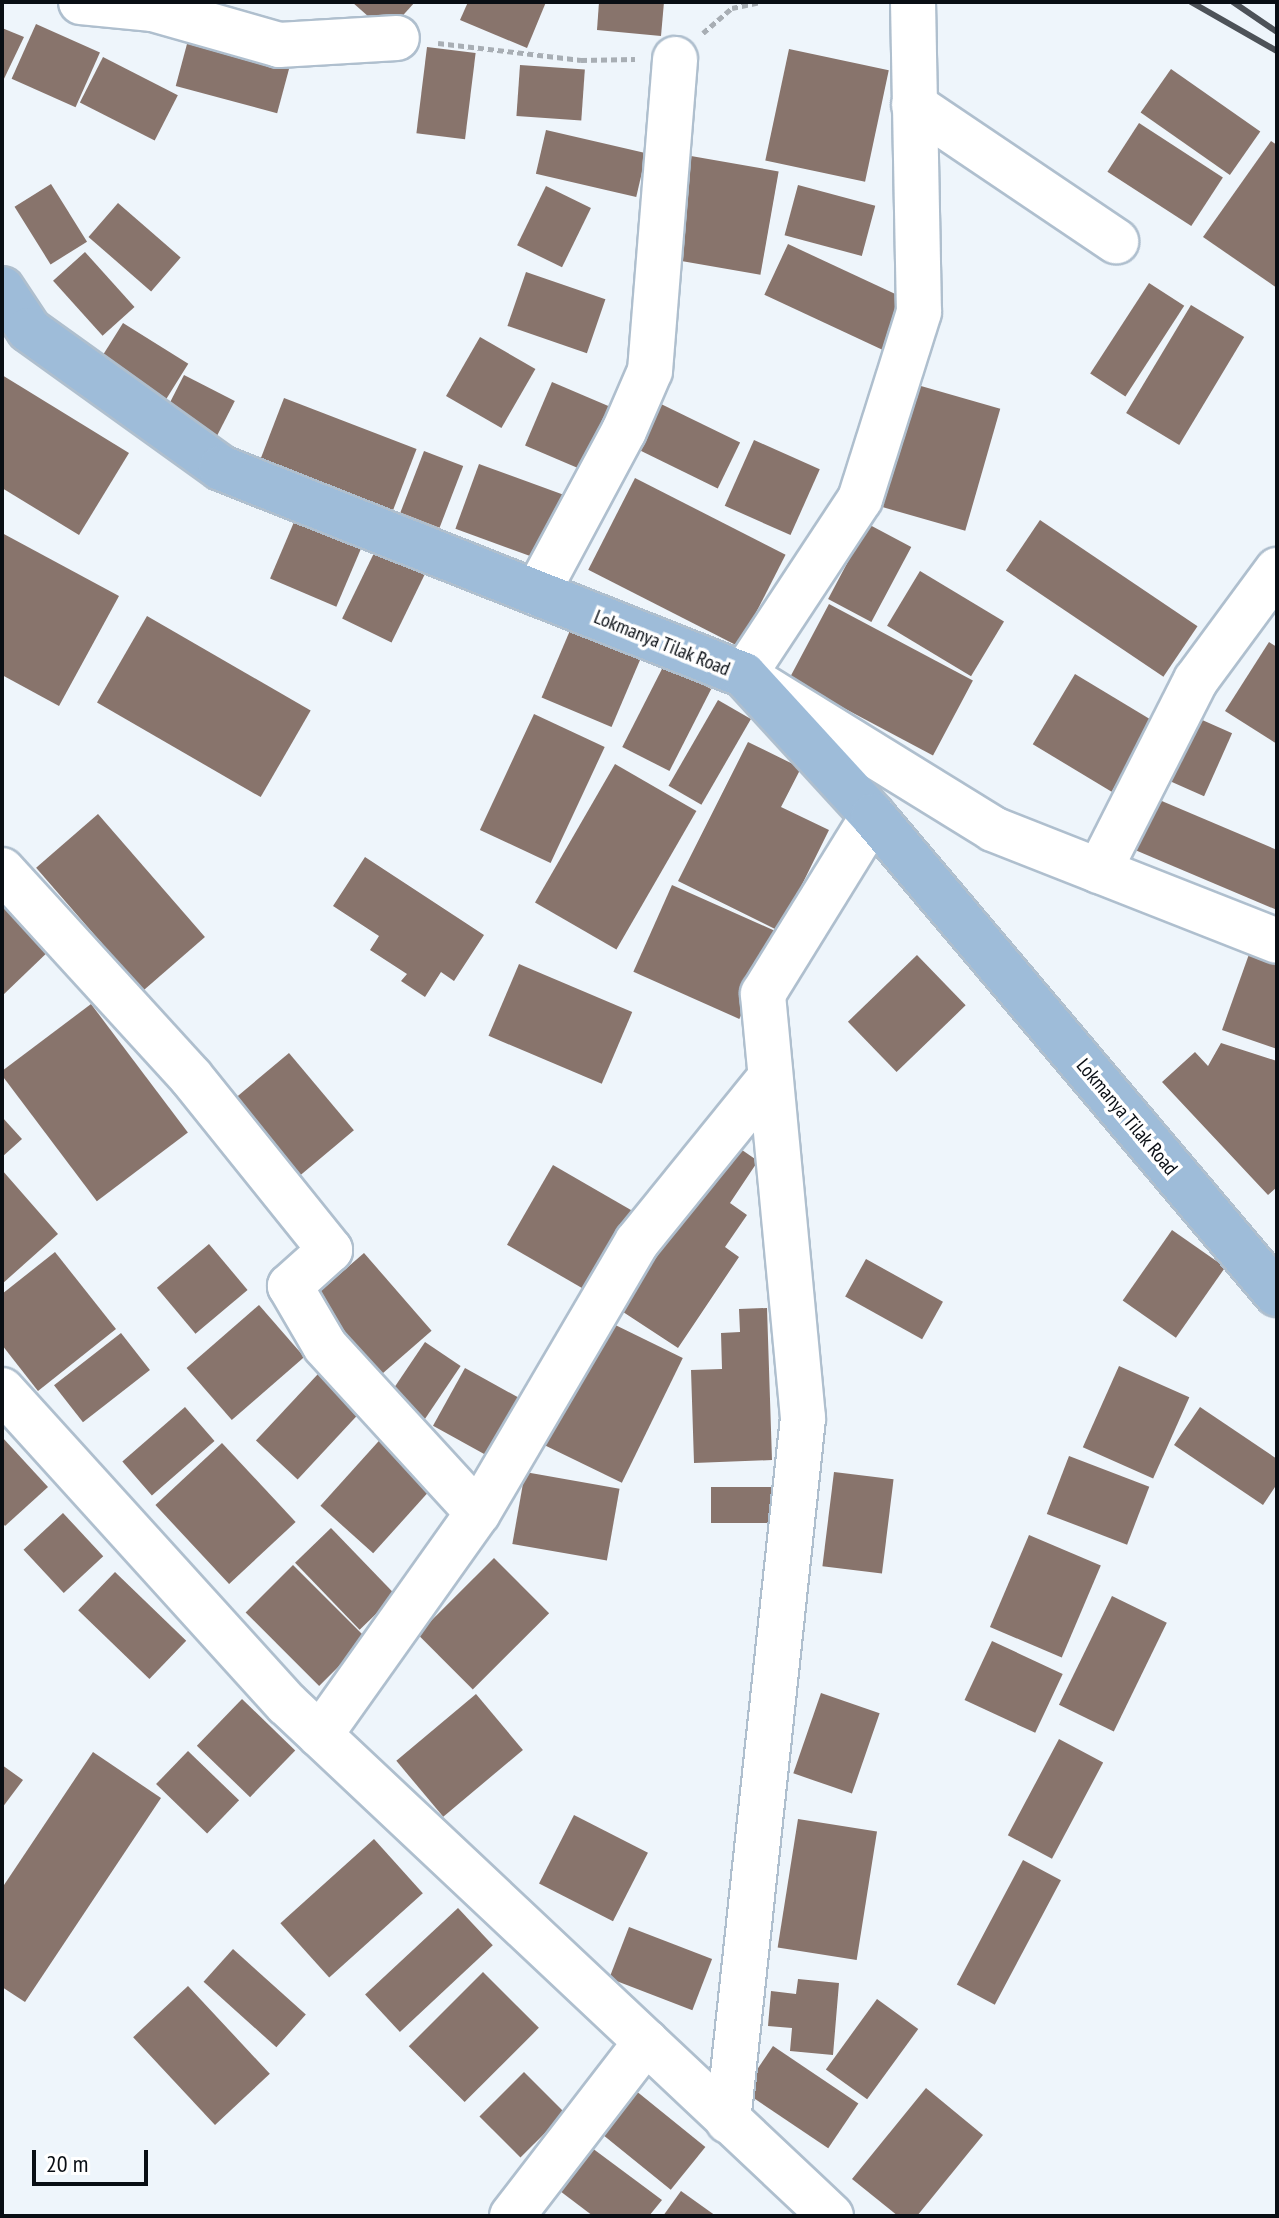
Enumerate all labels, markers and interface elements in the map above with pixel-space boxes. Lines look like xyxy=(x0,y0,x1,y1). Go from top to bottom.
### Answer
street label: Lokmanya Tilak Road xyxy=(590,605,734,681)
street label: Lokmanya Tilak Road xyxy=(1071,1054,1183,1180)
scale bar xyxy=(36,2134,152,2184)
text: 20 m xyxy=(46,2148,88,2179)

